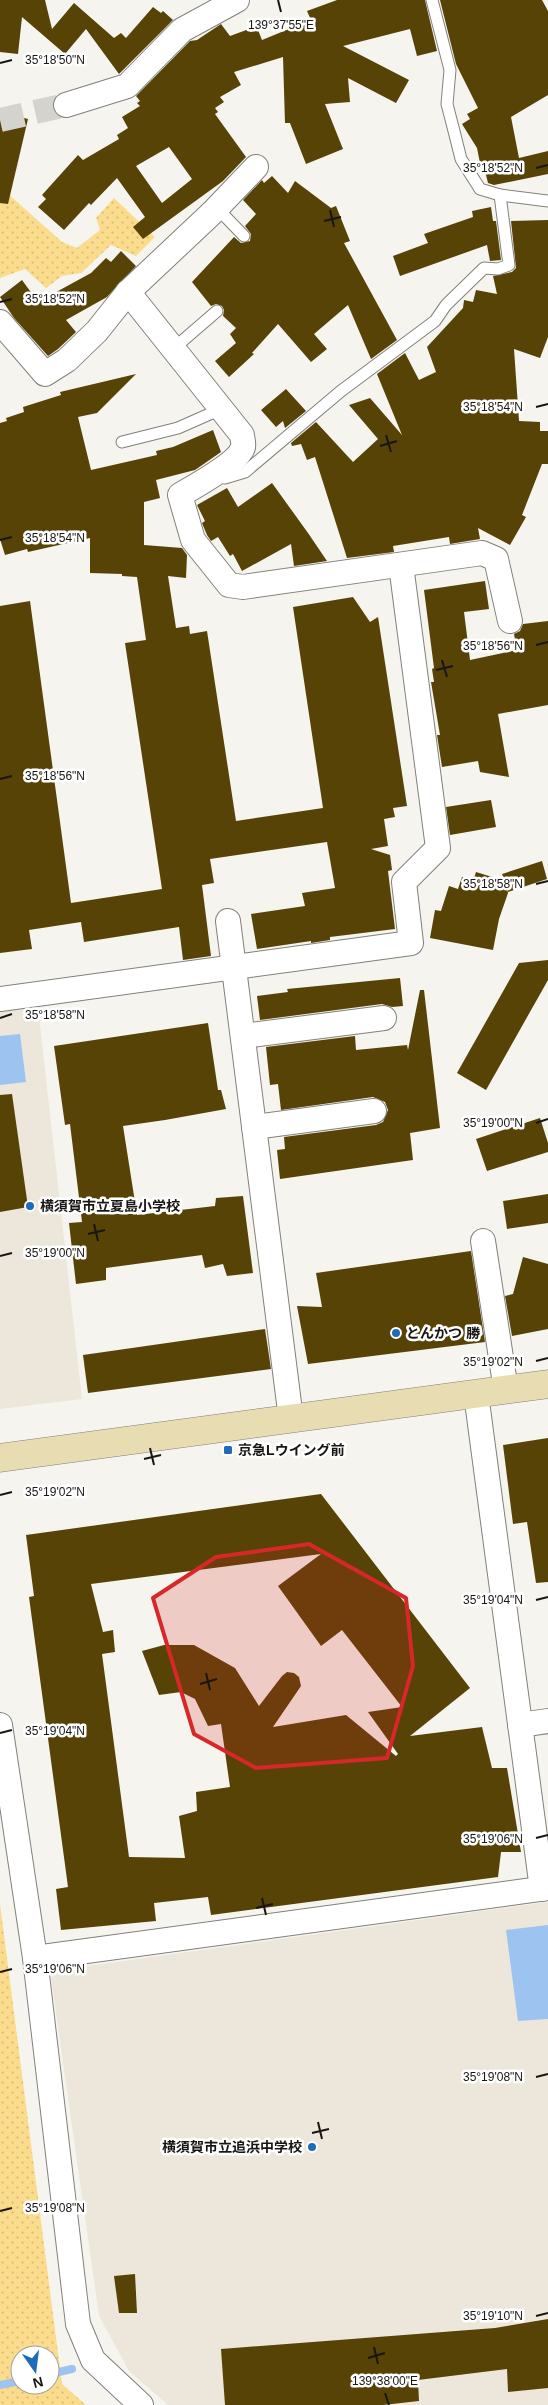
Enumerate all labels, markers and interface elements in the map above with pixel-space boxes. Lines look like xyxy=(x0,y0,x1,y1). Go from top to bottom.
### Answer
text: 139°37'55"E xyxy=(248,18,314,32)
text: 35°18'50"N xyxy=(25,53,85,67)
text: 35°18'52"N xyxy=(463,161,523,175)
text: 35°18'52"N xyxy=(25,292,85,306)
text: 35°18'54"N xyxy=(463,400,523,414)
text: 35°18'54"N xyxy=(25,531,85,545)
text: 35°18'56"N xyxy=(463,639,523,653)
text: 35°18'56"N xyxy=(25,769,85,783)
text: 35°18'58"N xyxy=(463,877,523,891)
text: 35°18'58"N xyxy=(25,1008,85,1022)
text: 35°19'00"N xyxy=(463,1116,523,1130)
place label: 横須賀市立夏島小学校 xyxy=(40,1198,180,1214)
marker: 横須賀市立夏島小学校 xyxy=(24,1200,36,1212)
text: 35°19'00"N xyxy=(25,1246,85,1260)
place label: とんかつ 勝 xyxy=(406,1325,481,1341)
marker: とんかつ 勝 xyxy=(390,1327,402,1339)
text: 35°19'02"N xyxy=(463,1355,523,1369)
place label: 京急Lウイング前 xyxy=(238,1442,345,1458)
marker: 京急Lウイング前 xyxy=(222,1444,234,1456)
text: 35°19'02"N xyxy=(25,1485,85,1499)
text: 35°19'04"N xyxy=(463,1593,523,1607)
text: 35°19'04"N xyxy=(25,1724,85,1738)
text: 35°19'06"N xyxy=(463,1832,523,1846)
text: 35°19'06"N xyxy=(25,1962,85,1976)
text: 35°19'08"N xyxy=(463,2070,523,2084)
place label: 横須賀市立追浜中学校 xyxy=(162,2139,302,2155)
marker: 横須賀市立追浜中学校 xyxy=(306,2141,318,2153)
text: 35°19'08"N xyxy=(25,2201,85,2215)
text: 35°19'10"N xyxy=(463,2309,523,2323)
north arrow xyxy=(10,2345,60,2395)
text: N xyxy=(31,2374,45,2392)
text: 139°38'00"E xyxy=(352,2374,418,2388)

